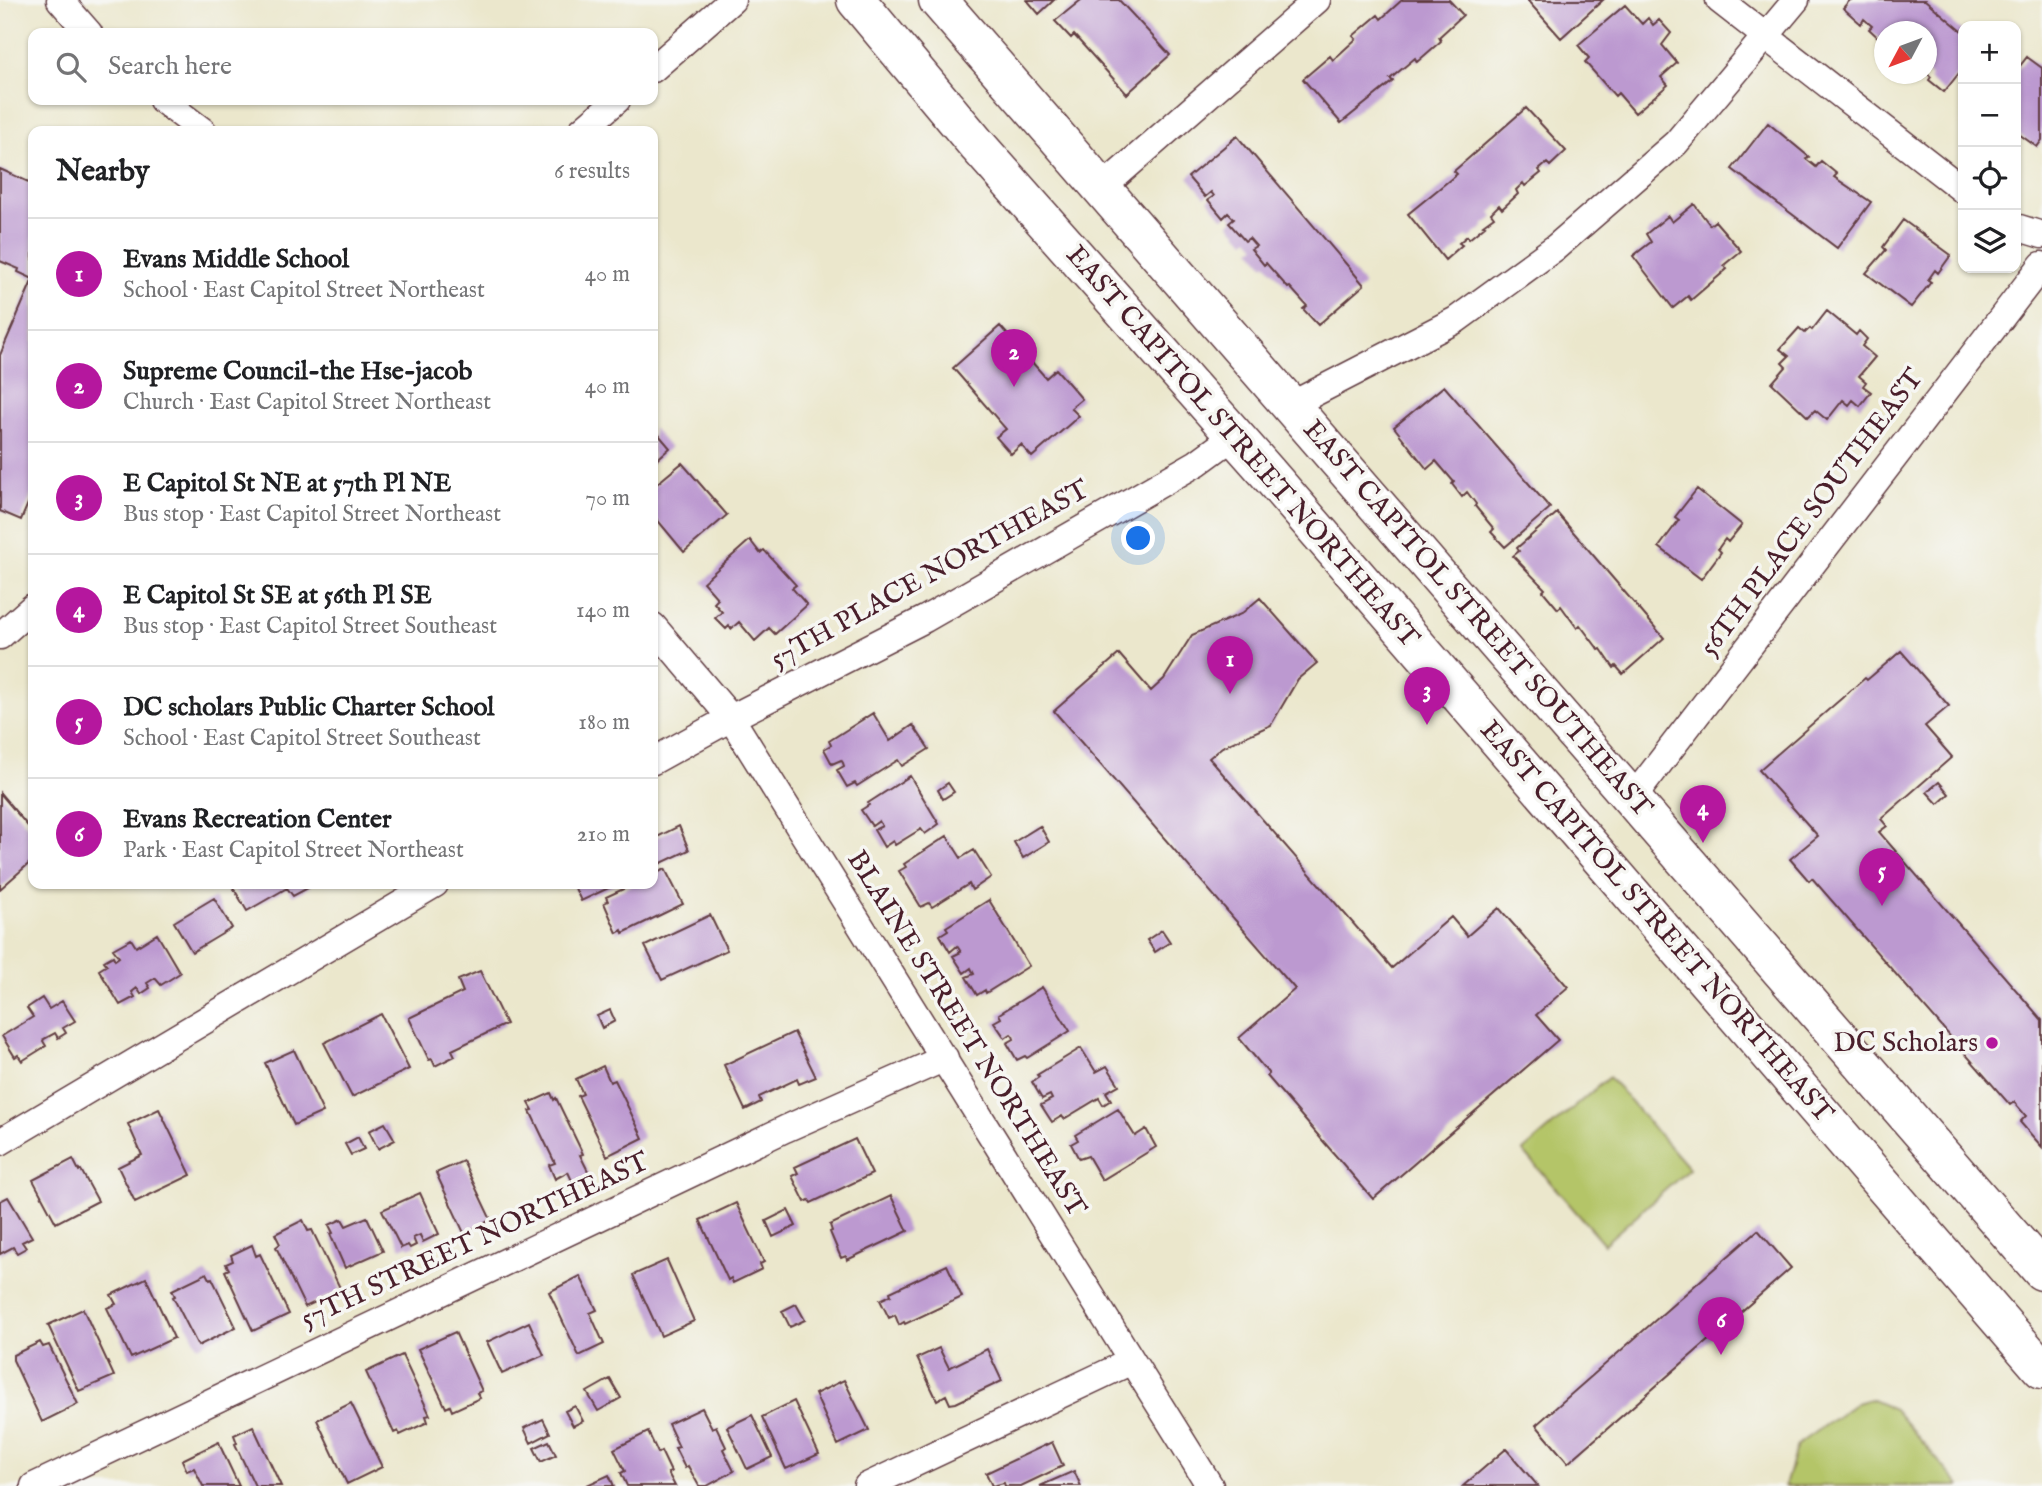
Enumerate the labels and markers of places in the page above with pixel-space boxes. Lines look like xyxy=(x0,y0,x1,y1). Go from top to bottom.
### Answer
pin: 2 xyxy=(991,329,1037,387)
pin: 1 xyxy=(1207,636,1253,694)
pin: 3 xyxy=(1404,667,1450,725)
pin: 4 xyxy=(1680,785,1726,843)
pin: 5 xyxy=(1859,848,1905,906)
place label: DC Scholars xyxy=(1833,1026,1978,1061)
marker: DC Scholars xyxy=(1984,1035,2000,1051)
pin: 6 xyxy=(1698,1297,1744,1355)

